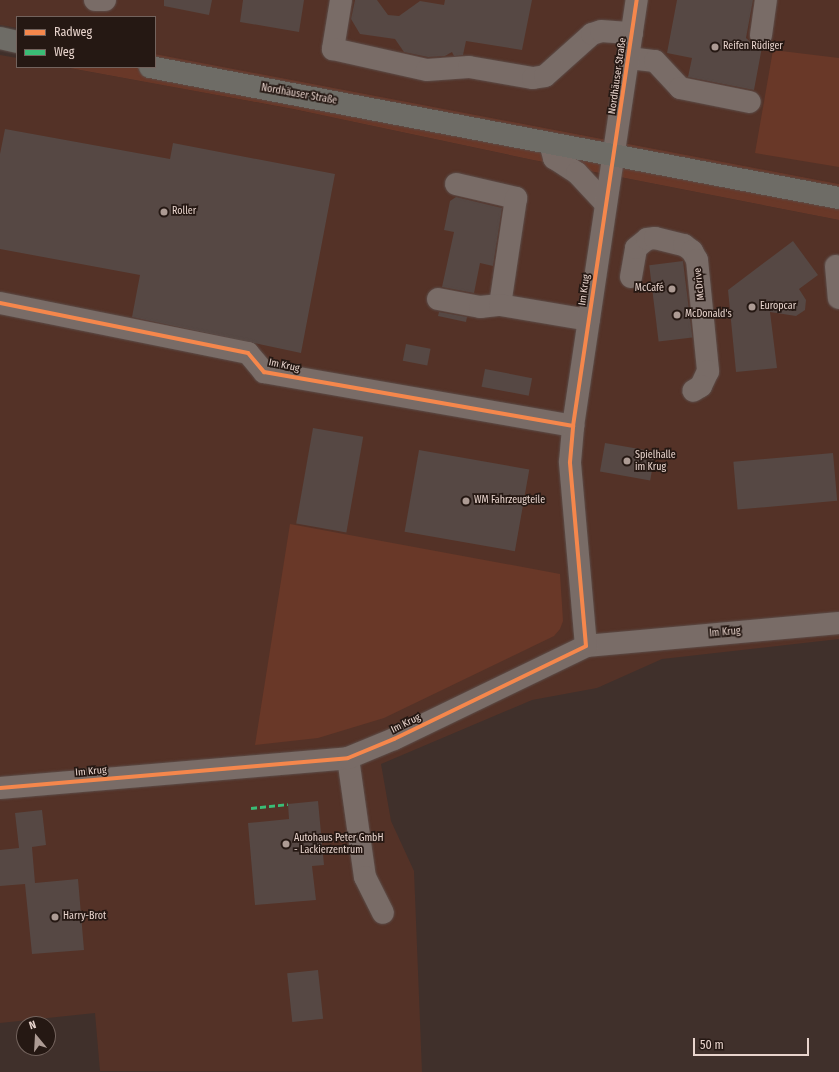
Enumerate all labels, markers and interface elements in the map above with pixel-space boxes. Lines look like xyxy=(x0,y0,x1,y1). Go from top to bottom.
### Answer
legend xyxy=(16,16,156,68)
text: Radweg xyxy=(54,25,92,39)
street label: Nordhäuser Straße xyxy=(607,37,629,115)
place label: Reifen Rüdiger xyxy=(723,41,783,53)
marker: Reifen Rüdiger xyxy=(710,42,720,52)
text: Weg xyxy=(54,45,74,59)
street label: Nordhäuser Straße xyxy=(260,82,338,108)
place label: Roller xyxy=(172,206,196,218)
marker: Roller xyxy=(159,207,169,217)
street label: McDrive xyxy=(692,267,708,301)
street label: Im Krug xyxy=(577,274,593,306)
place label: McCafé xyxy=(635,283,664,295)
marker: McCafé xyxy=(667,284,677,294)
place label: Europcar xyxy=(760,301,796,313)
marker: Europcar xyxy=(747,302,757,312)
place label: McDonald's xyxy=(685,309,732,321)
marker: McDonald's xyxy=(672,310,682,320)
street label: Im Krug xyxy=(267,357,301,375)
place label: Spielhalle im Krug xyxy=(635,449,676,472)
marker: Spielhalle im Krug xyxy=(622,456,632,466)
place label: WM Fahrzeugteile xyxy=(474,495,545,507)
marker: WM Fahrzeugteile xyxy=(461,496,471,506)
street label: Im Krug xyxy=(709,626,741,640)
street label: Im Krug xyxy=(389,712,423,736)
street label: Im Krug xyxy=(75,765,107,779)
place label: Autohaus Peter GmbH - Lackierzentrum xyxy=(294,832,383,856)
marker: Autohaus Peter GmbH - Lackierzentrum xyxy=(281,839,291,849)
place label: Harry-Brot xyxy=(63,911,106,923)
marker: Harry-Brot xyxy=(50,912,60,922)
north arrow xyxy=(16,1016,56,1056)
text: N xyxy=(27,1018,38,1032)
scale bar xyxy=(695,1030,811,1056)
text: 50 m xyxy=(700,1038,724,1052)

